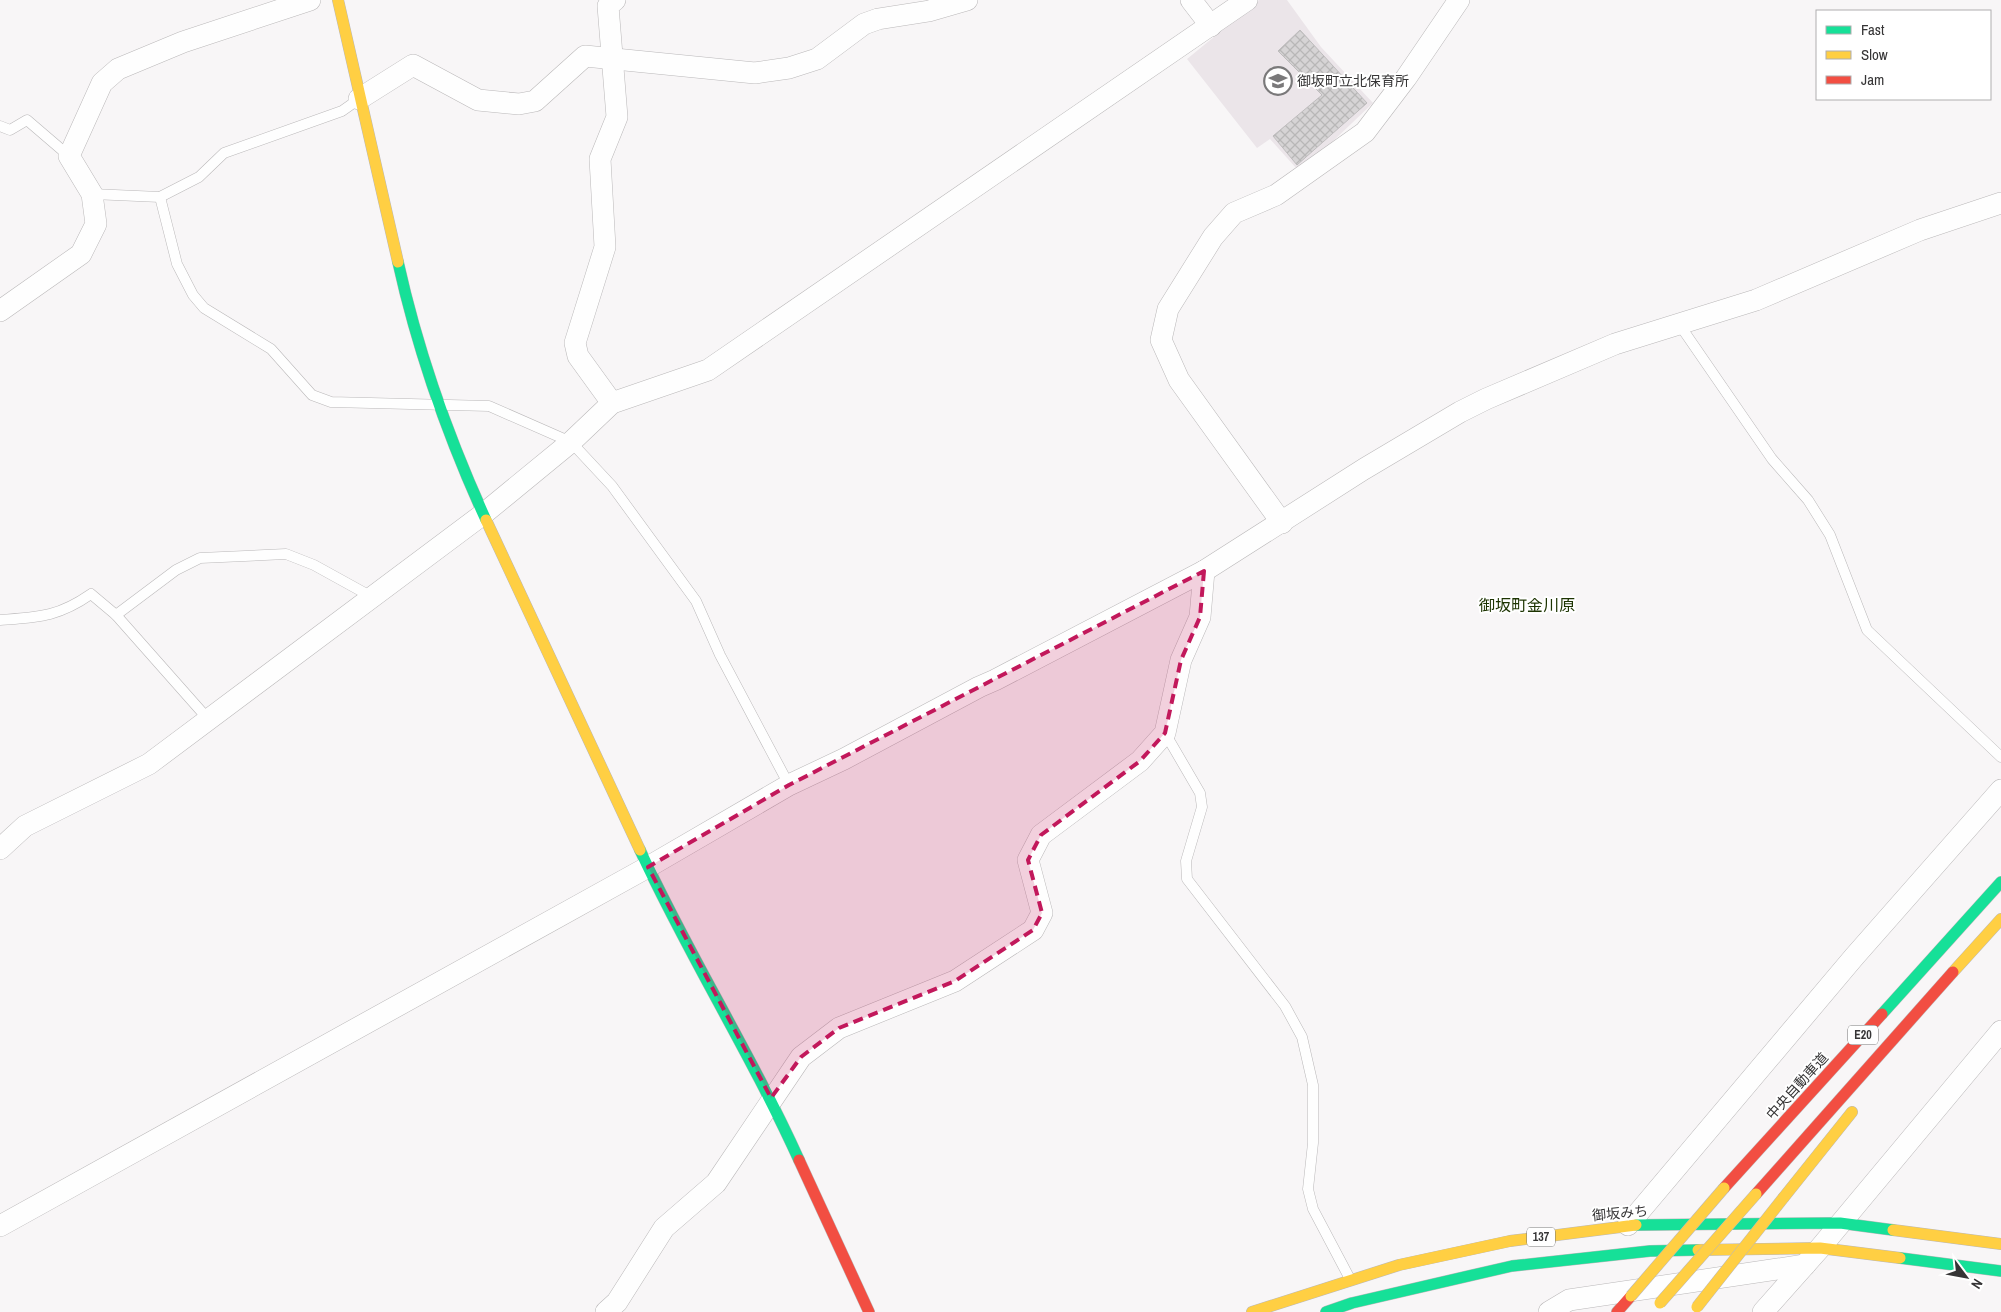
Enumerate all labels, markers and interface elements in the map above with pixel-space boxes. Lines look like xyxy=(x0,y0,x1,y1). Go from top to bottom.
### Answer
legend xyxy=(1816,10,1991,100)
text: Fast xyxy=(1861,19,1885,40)
text: Slow xyxy=(1861,44,1888,65)
school or university icon: 御坂町立北保育所 xyxy=(1263,66,1293,96)
text: Jam xyxy=(1861,69,1884,90)
place label: 御坂町立北保育所 xyxy=(1297,72,1409,90)
district label: 御坂町金川原 xyxy=(1479,594,1575,616)
road number: E20 xyxy=(1848,1026,1878,1044)
street label: 中央自動車道 xyxy=(1762,1049,1832,1123)
street label: 御坂みち xyxy=(1591,1202,1649,1224)
road number: 137 xyxy=(1527,1228,1555,1246)
north arrow xyxy=(1941,1252,1991,1302)
text: N xyxy=(1967,1276,1987,1292)

